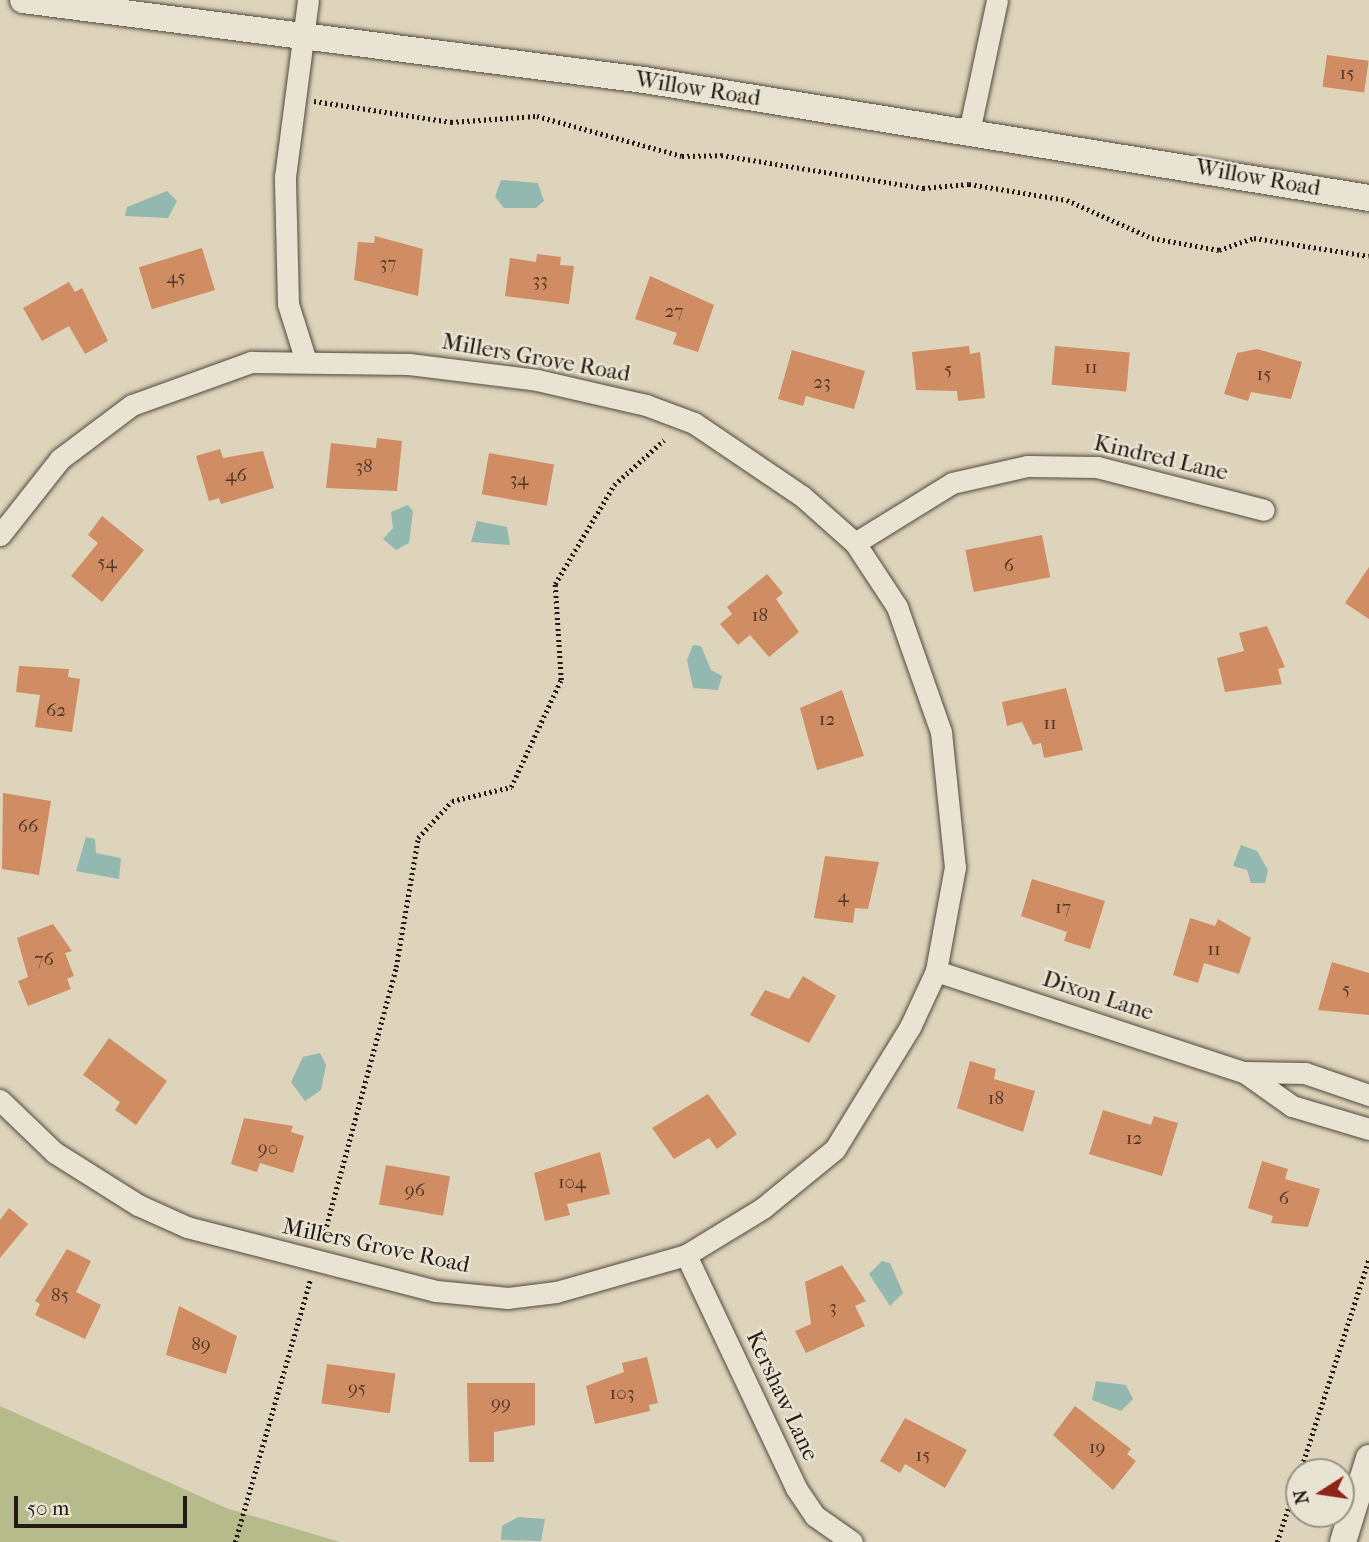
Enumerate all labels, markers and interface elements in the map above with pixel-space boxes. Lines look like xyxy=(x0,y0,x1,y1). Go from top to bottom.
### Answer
house number: 15 xyxy=(1340,63,1354,85)
street label: Willow Road xyxy=(633,65,763,113)
street label: Willow Road xyxy=(1193,153,1323,203)
house number: 37 xyxy=(380,253,396,275)
house number: 45 xyxy=(167,267,185,289)
house number: 33 xyxy=(532,270,548,292)
house number: 27 xyxy=(665,301,683,323)
street label: Millers Grove Road xyxy=(440,328,632,388)
house number: 11 xyxy=(1084,357,1098,379)
house number: 5 xyxy=(944,359,952,381)
house number: 15 xyxy=(1257,364,1271,386)
house number: 23 xyxy=(813,372,831,394)
street label: Kindred Lane xyxy=(1091,429,1231,487)
house number: 38 xyxy=(355,456,373,478)
house number: 46 xyxy=(225,465,247,487)
house number: 34 xyxy=(509,469,529,491)
house number: 54 xyxy=(97,552,117,574)
house number: 6 xyxy=(1004,555,1014,577)
house number: 18 xyxy=(752,605,768,627)
house number: 62 xyxy=(46,700,66,722)
house number: 12 xyxy=(819,709,835,731)
house number: 11 xyxy=(1043,713,1057,735)
house number: 66 xyxy=(18,816,38,838)
house number: 4 xyxy=(837,886,849,908)
house number: 17 xyxy=(1055,897,1071,919)
house number: 11 xyxy=(1207,939,1221,961)
house number: 76 xyxy=(34,949,54,971)
street label: Dixon Lane xyxy=(1039,965,1157,1027)
house number: 5 xyxy=(1342,979,1350,1001)
house number: 18 xyxy=(988,1088,1004,1110)
house number: 12 xyxy=(1126,1128,1142,1150)
house number: 90 xyxy=(258,1138,278,1160)
house number: 104 xyxy=(558,1172,586,1194)
house number: 96 xyxy=(405,1180,425,1202)
house number: 6 xyxy=(1279,1188,1289,1210)
street label: Millers Grove Road xyxy=(280,1213,472,1279)
house number: 85 xyxy=(51,1285,69,1307)
house number: 3 xyxy=(829,1297,837,1319)
street label: Kershaw Lane xyxy=(740,1327,824,1465)
house number: 89 xyxy=(191,1334,211,1356)
house number: 95 xyxy=(348,1378,366,1400)
house number: 103 xyxy=(610,1383,634,1405)
house number: 99 xyxy=(491,1393,511,1415)
house number: 19 xyxy=(1089,1437,1105,1459)
house number: 15 xyxy=(916,1445,930,1467)
north arrow xyxy=(1285,1458,1355,1528)
scale bar xyxy=(18,1482,191,1526)
text: N xyxy=(1289,1488,1314,1506)
text: 50 m xyxy=(27,1496,70,1520)

